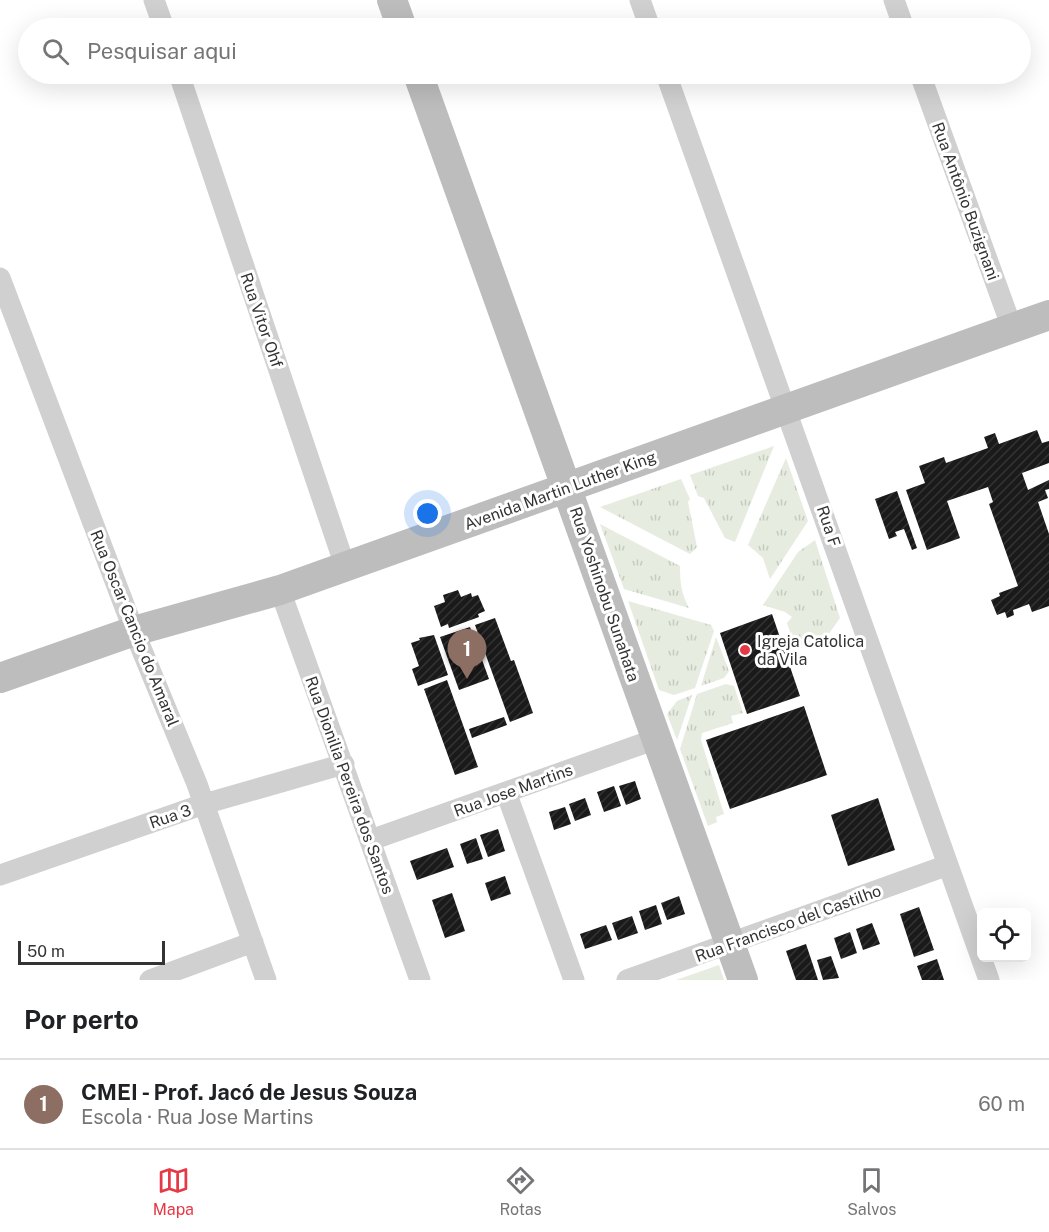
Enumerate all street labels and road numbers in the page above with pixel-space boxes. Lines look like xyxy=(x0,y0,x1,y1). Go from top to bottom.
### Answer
street label: Rua Antônio Buzignani xyxy=(928,120,1003,283)
street label: Rua Vitor Ohf xyxy=(236,270,287,370)
street label: Avenida Martin Luther King xyxy=(462,447,659,534)
street label: Rua F xyxy=(813,503,844,549)
street label: Rua Yoshinobu Sunahata xyxy=(566,504,643,684)
street label: Rua Oscar Cancio do Amaral xyxy=(86,527,183,729)
street label: Rua Dionilia Pereira dos Santos xyxy=(301,674,398,897)
street label: Rua Jose Martins xyxy=(451,760,575,821)
street label: Rua 3 xyxy=(147,801,193,832)
street label: Rua Francisco del Castilho xyxy=(693,881,884,966)

